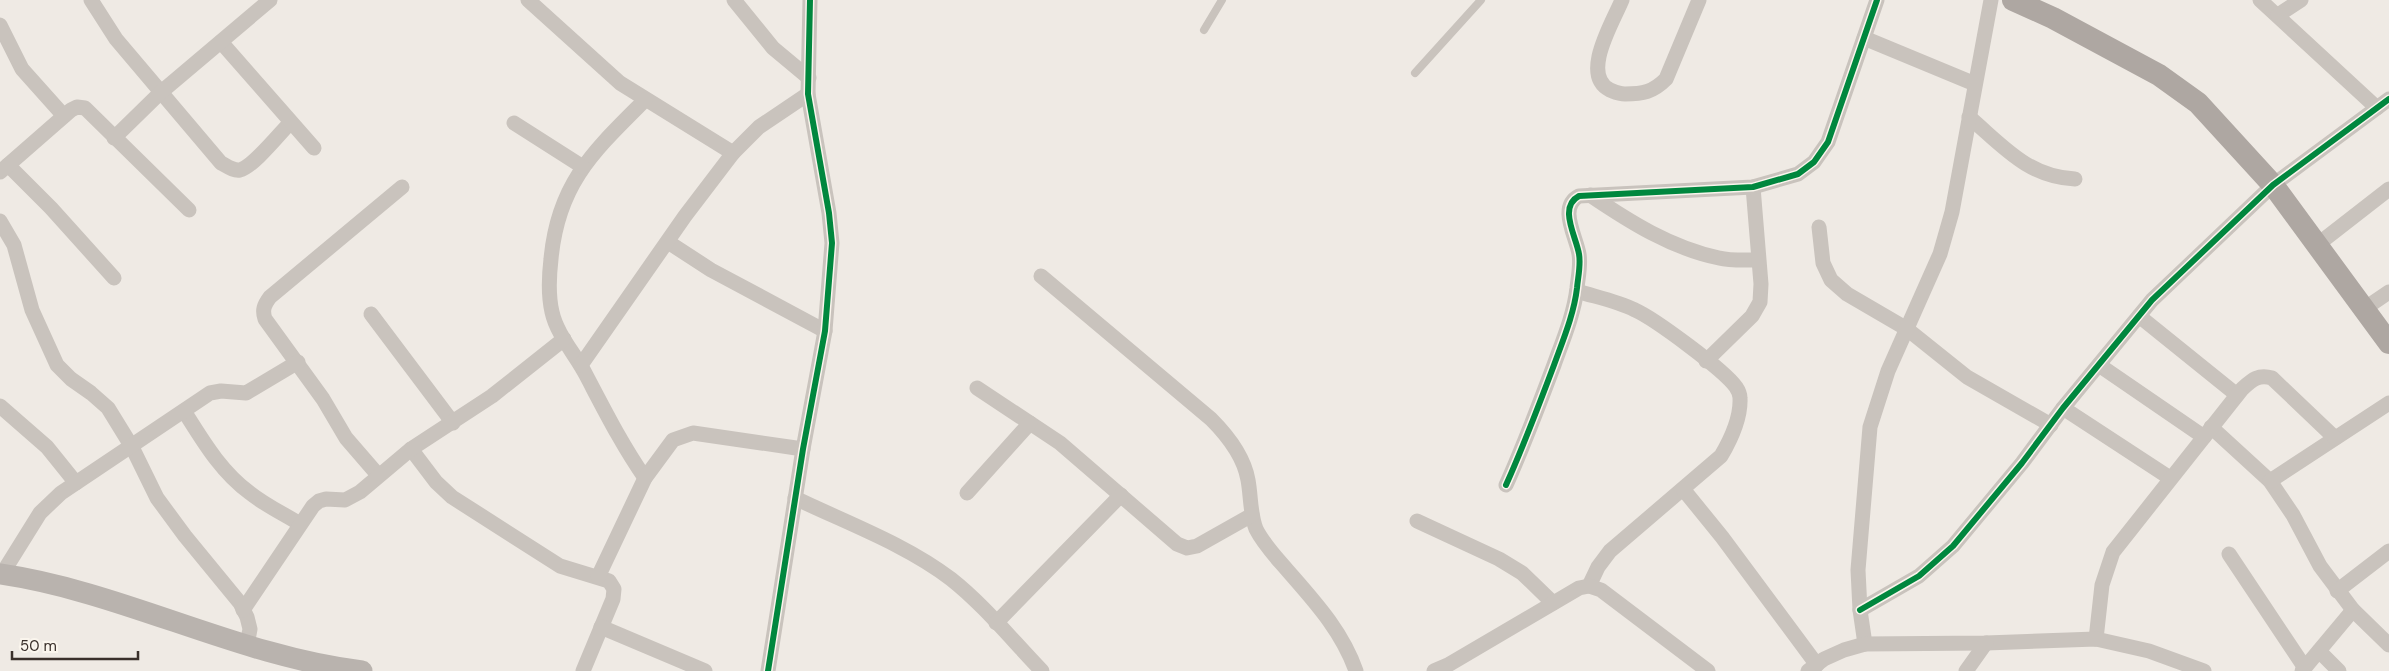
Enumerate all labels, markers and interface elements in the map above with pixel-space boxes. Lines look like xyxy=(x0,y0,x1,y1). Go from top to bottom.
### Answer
scale bar xyxy=(12,628,139,660)
text: 50 m xyxy=(20,636,57,656)

